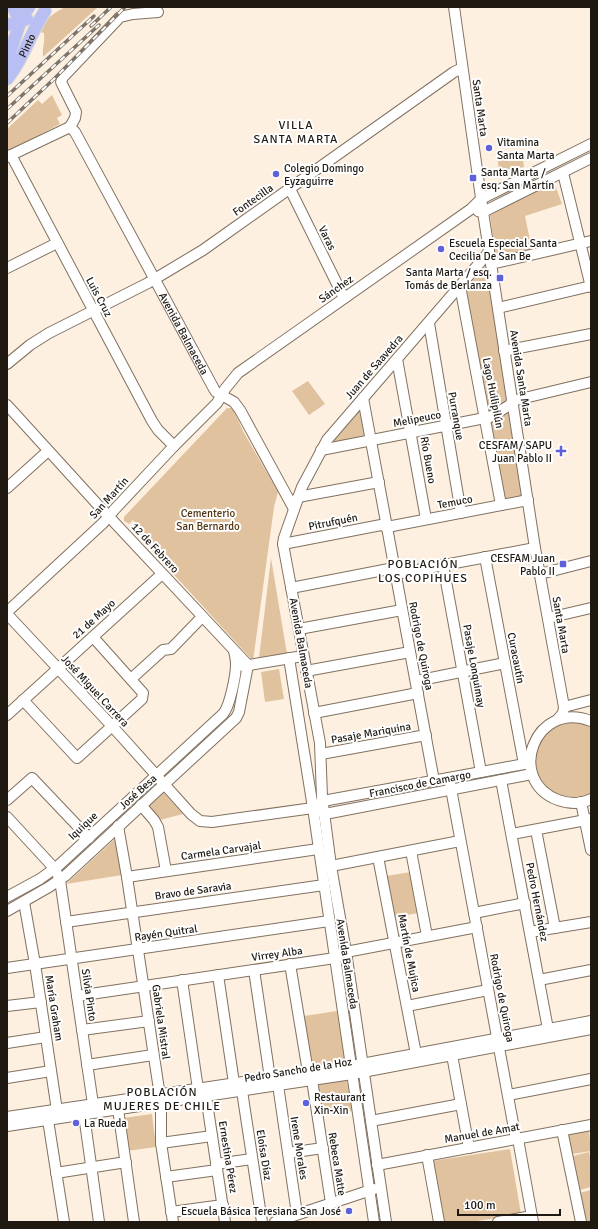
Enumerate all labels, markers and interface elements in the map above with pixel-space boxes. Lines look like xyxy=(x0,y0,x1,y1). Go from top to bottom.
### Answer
street label: Pinto xyxy=(16,31,38,60)
street label: Santa Marta xyxy=(470,79,491,138)
district label: VILLA SANTA MARTA xyxy=(254,118,338,147)
place label: Vitamina Santa Marta xyxy=(497,136,555,162)
marker: Vitamina Santa Marta xyxy=(484,143,494,153)
place label: Colegio Domingo Eyzaguirre xyxy=(284,162,364,188)
place label: Santa Marta / esq. San Martín xyxy=(481,166,554,192)
marker: Colegio Domingo Eyzaguirre xyxy=(271,169,281,179)
marker: Santa Marta / esq. San Martín xyxy=(468,173,478,183)
street label: Fontecilla xyxy=(230,181,276,219)
street label: Varas xyxy=(315,224,339,253)
place label: Escuela Especial Santa Cecilia De San Be xyxy=(449,237,557,263)
marker: Escuela Especial Santa Cecilia De San Be xyxy=(436,244,446,254)
place label: Santa Marta / esq. Tomás de Berlanza xyxy=(405,266,492,292)
street label: Sánchez xyxy=(316,272,356,306)
marker: Santa Marta / esq. Tomás de Berlanza xyxy=(495,273,505,283)
street label: Luis Cruz xyxy=(83,275,115,319)
street label: Avenida Balmaceda xyxy=(156,290,212,377)
street label: Avenida Santa Marta xyxy=(507,329,535,428)
street label: Juan de Saavedra xyxy=(342,332,406,402)
street label: Lago Huilipilún xyxy=(480,357,506,429)
street label: Purranque xyxy=(445,391,467,441)
street label: Melipeuco xyxy=(392,408,442,430)
street label: Río Bueno xyxy=(417,435,439,485)
place label: CESFAM/ SAPU Juan Pablo II xyxy=(479,439,552,465)
marker: CESFAM/ SAPU Juan Pablo II xyxy=(555,445,567,457)
street label: San Martín xyxy=(87,474,131,522)
street label: Temuco xyxy=(436,492,474,512)
park label: Cementerio San Bernardo xyxy=(176,507,240,533)
street label: Pitrufquén xyxy=(307,511,359,533)
street label: 12 de Febrero xyxy=(129,520,182,576)
place label: CESFAM Juan Pablo II xyxy=(490,552,555,578)
district label: POBLACIÓN LOS COPIHUES xyxy=(378,557,468,586)
marker: CESFAM Juan Pablo II xyxy=(558,559,568,569)
street label: Santa Marta xyxy=(550,595,572,655)
street label: 21 de Mayo xyxy=(70,596,118,642)
street label: Avenida Balmaceda xyxy=(287,597,315,690)
street label: Rodrigo de Quiroga xyxy=(406,601,436,692)
street label: Pasaje Lonquimay xyxy=(460,623,488,709)
street label: Curacautín xyxy=(505,631,527,685)
street label: José Miguel Carrera xyxy=(58,652,132,730)
street label: Pasaje Mariquina xyxy=(330,719,412,746)
street label: Francisco de Camargo xyxy=(368,768,472,800)
street label: José Besa xyxy=(117,772,160,812)
street label: Iquique xyxy=(66,809,100,843)
street label: Carmela Carvajal xyxy=(180,839,262,863)
street label: Pedro Hernández xyxy=(523,861,551,943)
street label: Bravo de Saravia xyxy=(154,879,232,903)
street label: Martín de Mujica xyxy=(395,913,423,994)
street label: Avenida Balmaceda xyxy=(333,918,361,1011)
street label: Rayén Quitral xyxy=(134,922,198,944)
street label: Virrey Alba xyxy=(251,944,304,964)
street label: Rodrigo de Quiroga xyxy=(487,953,517,1044)
street label: Silvia Pinto xyxy=(79,968,99,1022)
street label: María Graham xyxy=(42,974,66,1042)
street label: Gabriela Mistral xyxy=(149,984,173,1060)
street label: Pedro Sancho de la Hoz xyxy=(243,1055,353,1085)
district label: POBLACIÓN MUJERES DE CHILE xyxy=(103,1085,221,1114)
place label: Restaurant Xin-Xin xyxy=(314,1091,366,1117)
marker: Restaurant Xin-Xin xyxy=(301,1098,311,1108)
street label: Irene Morales xyxy=(288,1115,310,1181)
place label: La Rueda xyxy=(84,1117,127,1130)
marker: La Rueda xyxy=(71,1118,81,1128)
street label: Ernestina Pérez xyxy=(216,1120,240,1194)
street label: Manuel de Amat xyxy=(443,1120,521,1146)
street label: Eloísa Díaz xyxy=(254,1129,274,1182)
street label: Rebeca Matte xyxy=(326,1131,348,1197)
scale bar xyxy=(458,1191,560,1217)
text: 100 m xyxy=(464,1198,496,1213)
place label: Escuela Básica Teresiana San José xyxy=(181,1205,341,1218)
marker: Escuela Básica Teresiana San José xyxy=(344,1206,354,1216)

